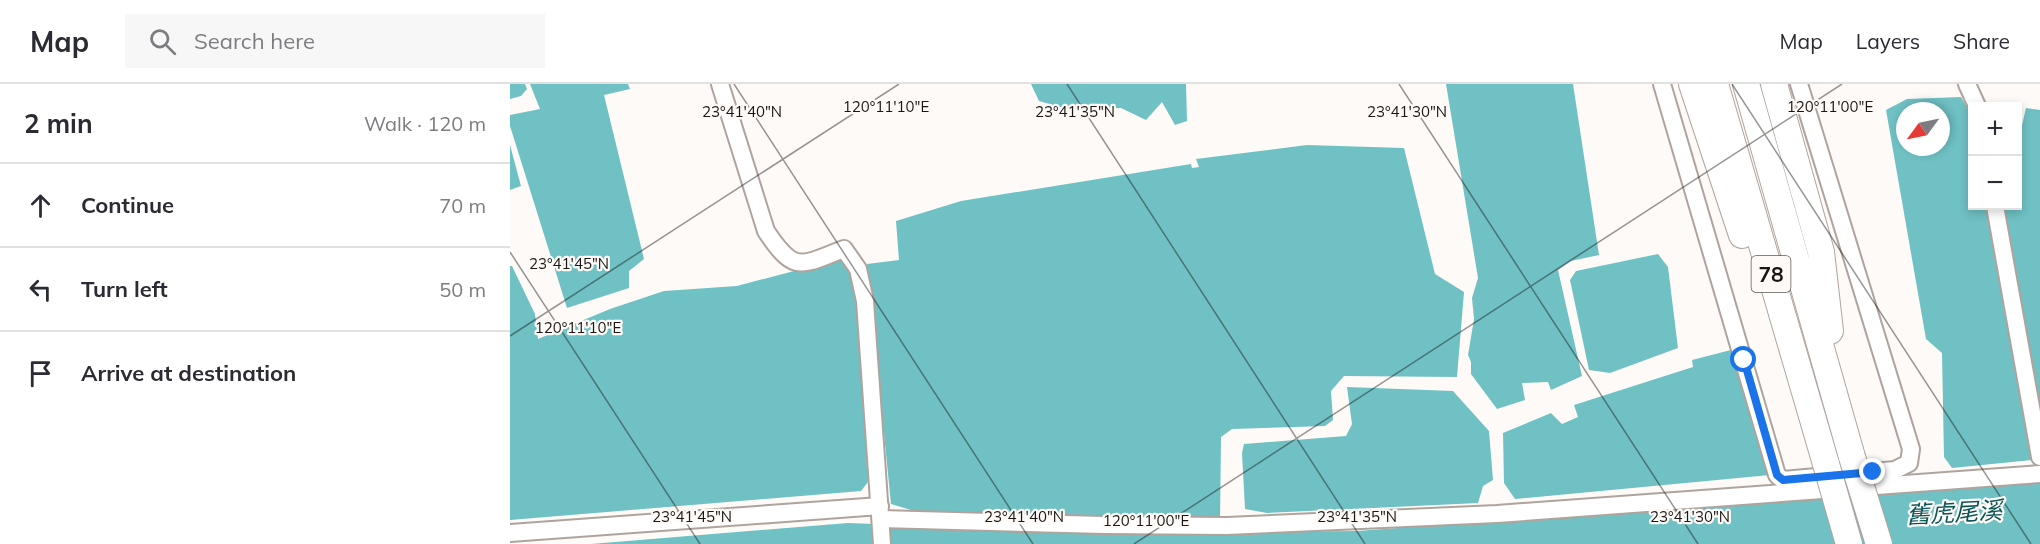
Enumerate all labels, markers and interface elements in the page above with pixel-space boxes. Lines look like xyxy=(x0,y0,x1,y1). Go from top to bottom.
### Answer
search box xyxy=(125,14,545,68)
text: Map xyxy=(30,24,89,59)
icon: search xyxy=(146,25,179,58)
text: Search here xyxy=(194,27,315,55)
text: Map xyxy=(1780,28,1823,54)
text: Layers xyxy=(1856,28,1920,54)
text: Share xyxy=(1953,28,2010,54)
text: 120°11'10"E xyxy=(843,97,929,116)
text: 120°11'00"E xyxy=(1787,97,1873,116)
text: 23°41'40"N xyxy=(702,102,782,121)
text: 23°41'35"N xyxy=(1035,102,1115,121)
text: 23°41'30"N xyxy=(1367,102,1447,121)
north arrow xyxy=(1896,102,1950,156)
map controls xyxy=(1968,102,2022,210)
button: + xyxy=(1968,102,2022,156)
text: 2 min xyxy=(24,107,93,140)
text: Walk · 120 m xyxy=(364,111,486,136)
button: − xyxy=(1968,156,2022,210)
icon: ahead xyxy=(24,189,57,222)
text: Continue xyxy=(81,191,174,219)
text: 70 m xyxy=(439,193,486,218)
text: 23°41'45"N xyxy=(529,254,609,273)
road number: 78 xyxy=(1752,256,1790,292)
icon: left xyxy=(24,273,57,306)
text: Turn left xyxy=(81,275,168,303)
text: 50 m xyxy=(439,277,486,302)
text: 120°11'10"E xyxy=(535,318,621,337)
route start xyxy=(1730,346,1756,372)
icon: arrive xyxy=(24,357,57,390)
text: Arrive at destination xyxy=(81,359,296,387)
route end xyxy=(1859,458,1885,484)
water label: 舊虎尾溪 xyxy=(1905,494,2006,529)
text: 23°41'45"N xyxy=(652,507,732,526)
text: 23°41'40"N xyxy=(984,507,1064,526)
text: 23°41'35"N xyxy=(1317,507,1397,526)
text: 23°41'30"N xyxy=(1650,507,1730,526)
text: 120°11'00"E xyxy=(1103,511,1189,530)

